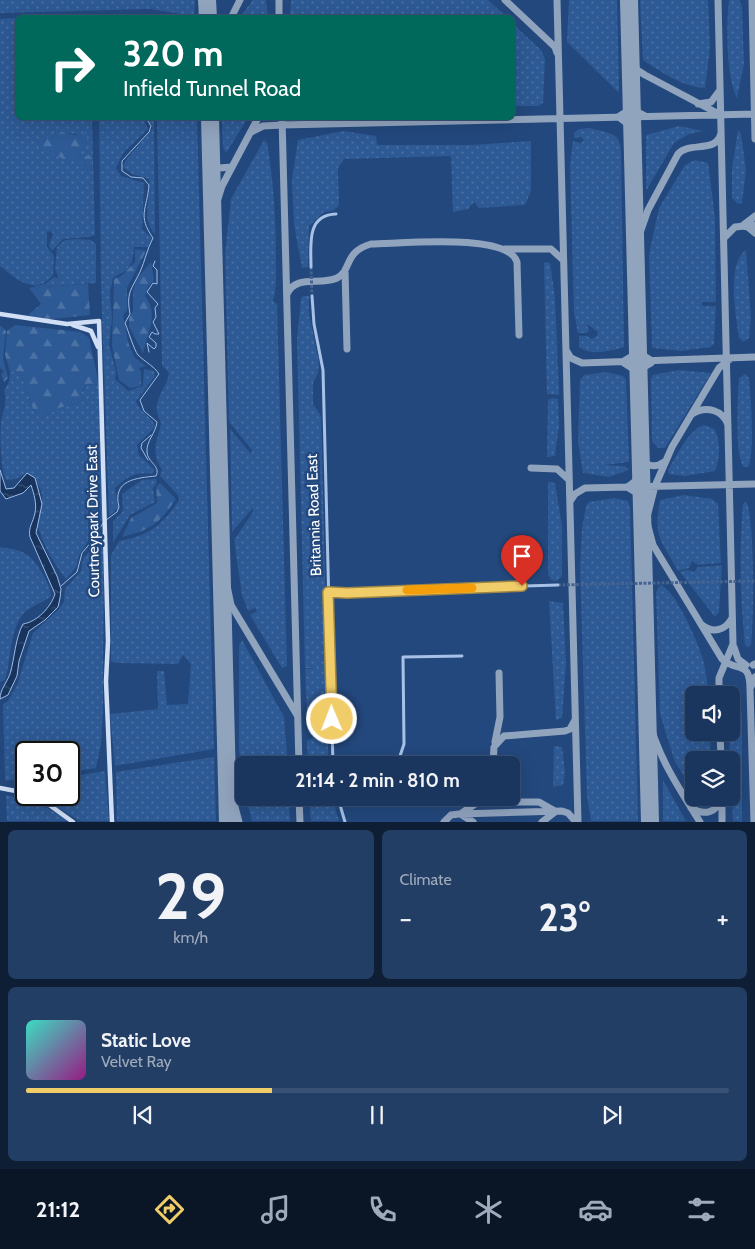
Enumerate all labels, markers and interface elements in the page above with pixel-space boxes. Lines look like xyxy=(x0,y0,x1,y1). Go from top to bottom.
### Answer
text: 320 m xyxy=(123,32,223,75)
icon: right xyxy=(40,35,105,100)
text: Infield Tunnel Road xyxy=(123,75,301,102)
street label: Courtneypark Drive East xyxy=(83,445,103,597)
street label: Britannia Road East xyxy=(303,454,325,576)
pin xyxy=(501,535,543,586)
icon: arrive xyxy=(508,542,536,570)
map controls xyxy=(685,686,740,806)
button: sound xyxy=(685,686,740,741)
position arrow xyxy=(305,692,357,744)
speed limit sign: 30 xyxy=(15,741,80,806)
button: layers xyxy=(685,751,740,806)
text: 21:14 · 2 min · 810 m xyxy=(295,769,460,792)
text: 29 xyxy=(155,856,226,935)
text: Climate xyxy=(400,870,452,889)
text: 23° xyxy=(538,894,590,941)
text: − xyxy=(400,901,412,935)
text: + xyxy=(717,901,729,935)
text: km/h xyxy=(173,928,208,947)
text: Static Love xyxy=(101,1029,191,1052)
text: Velvet Ray xyxy=(101,1052,172,1071)
icon: previous xyxy=(129,1101,157,1129)
icon: pause xyxy=(363,1101,391,1129)
icon: next xyxy=(598,1101,626,1129)
icon: directions xyxy=(152,1192,187,1227)
icon: music xyxy=(258,1192,293,1227)
icon: phone xyxy=(365,1192,400,1227)
icon: climate xyxy=(471,1192,506,1227)
icon: car xyxy=(578,1192,613,1227)
icon: filters xyxy=(684,1192,719,1227)
text: 21:12 xyxy=(36,1196,80,1223)

